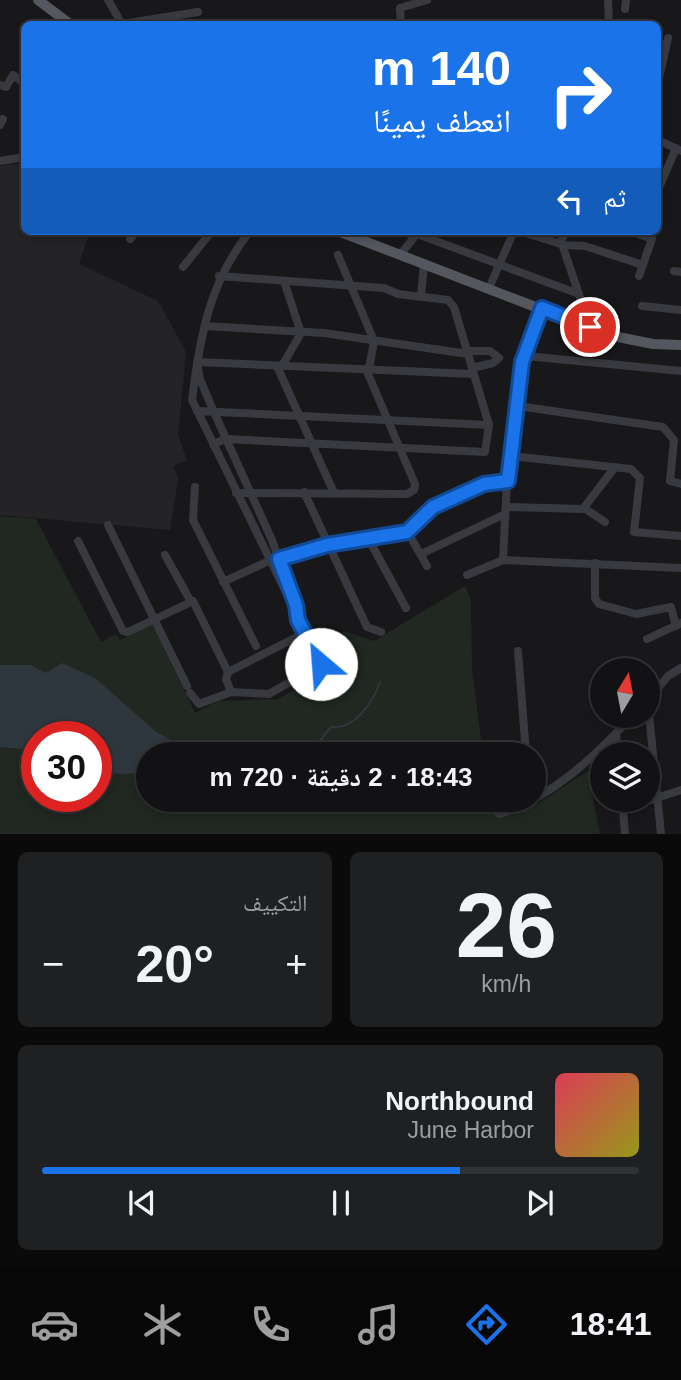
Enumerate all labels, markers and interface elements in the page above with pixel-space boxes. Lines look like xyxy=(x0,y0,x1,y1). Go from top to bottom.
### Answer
text: 140 m xyxy=(372,41,511,95)
icon: right xyxy=(535,49,626,140)
text: انعطف يمينًا xyxy=(373,103,511,139)
icon: left xyxy=(551,182,589,220)
text: ثم xyxy=(603,183,626,213)
pin xyxy=(560,297,620,357)
icon: arrive xyxy=(571,308,609,346)
position arrow xyxy=(284,627,358,701)
north arrow xyxy=(590,658,660,728)
map controls xyxy=(590,658,660,812)
speed limit sign: 30 xyxy=(21,721,112,812)
button: layers xyxy=(590,742,660,812)
text: 18:43 · 2 دقيقة · 720 m xyxy=(210,762,472,792)
text: 26 xyxy=(456,875,557,976)
text: التكييف xyxy=(243,890,308,916)
text: 20° xyxy=(135,935,214,993)
text: − xyxy=(42,943,64,985)
text: + xyxy=(285,943,307,985)
text: km/h xyxy=(481,971,531,997)
text: Northbound xyxy=(385,1086,534,1116)
text: June Harbor xyxy=(407,1117,534,1143)
icon: previous xyxy=(123,1184,161,1222)
icon: pause xyxy=(322,1184,360,1222)
icon: next xyxy=(521,1184,559,1222)
icon: car xyxy=(30,1300,79,1349)
icon: climate xyxy=(138,1300,187,1349)
icon: phone xyxy=(246,1300,295,1349)
icon: music xyxy=(354,1300,403,1349)
icon: directions xyxy=(462,1300,511,1349)
text: 18:41 xyxy=(570,1306,652,1342)

